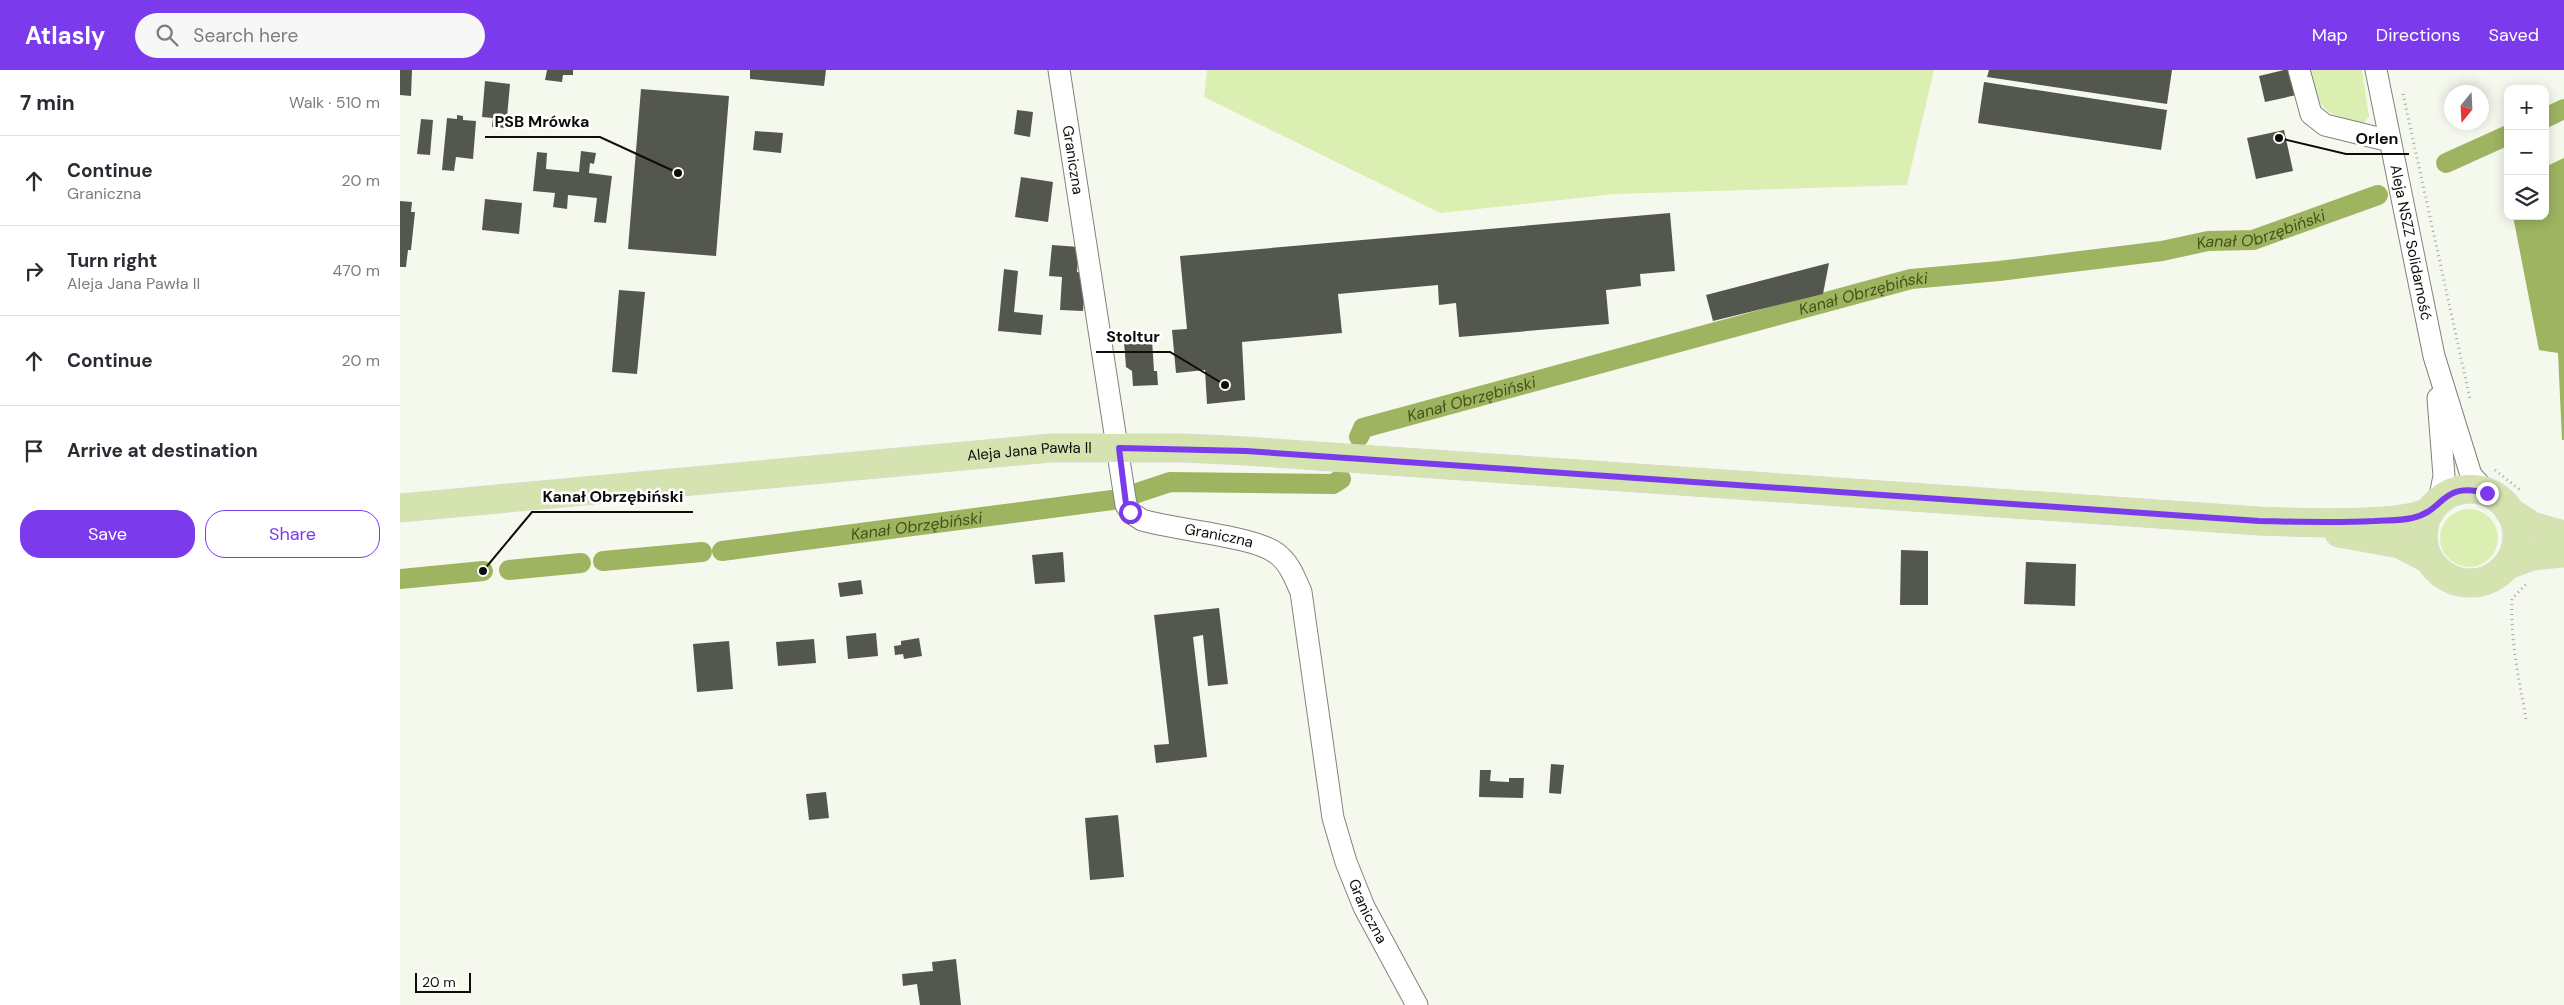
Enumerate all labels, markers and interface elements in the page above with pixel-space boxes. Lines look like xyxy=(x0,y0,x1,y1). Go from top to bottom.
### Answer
search box xyxy=(135,13,485,58)
text: Atlasly xyxy=(25,20,105,51)
icon: search xyxy=(153,21,181,49)
text: Search here xyxy=(193,23,298,48)
text: Map xyxy=(2312,23,2348,47)
text: Directions xyxy=(2376,23,2461,47)
text: Saved xyxy=(2489,23,2539,47)
north arrow xyxy=(2444,85,2489,130)
map controls xyxy=(2504,85,2549,220)
button: + xyxy=(2504,85,2549,130)
text: 7 min xyxy=(20,89,75,117)
text: Walk · 510 m xyxy=(289,92,380,113)
callout: PSB Mrówka xyxy=(485,106,600,137)
text: PSB Mrówka xyxy=(495,111,589,132)
callout: Orlen xyxy=(2346,123,2409,154)
street label: Graniczna xyxy=(1058,124,1088,196)
text: Orlen xyxy=(2356,128,2398,149)
button: − xyxy=(2504,130,2549,175)
text: Continue xyxy=(67,158,153,183)
street label: Aleja NSZZ Solidarność xyxy=(2385,163,2437,322)
icon: ahead xyxy=(20,167,48,195)
text: 20 m xyxy=(341,170,380,191)
button: layers xyxy=(2504,175,2549,220)
text: Graniczna xyxy=(67,183,141,204)
water label: Kanał Obrzębiński xyxy=(2194,204,2329,254)
text: Turn right xyxy=(67,248,157,273)
icon: right xyxy=(20,257,48,285)
text: 470 m xyxy=(333,260,380,281)
water label: Kanał Obrzębiński xyxy=(1796,267,1930,320)
text: Aleja Jana Pawła II xyxy=(67,273,200,294)
callout: Stoltur xyxy=(1096,321,1170,352)
text: Stoltur xyxy=(1106,326,1160,347)
icon: ahead xyxy=(20,347,48,375)
text: Continue xyxy=(67,348,153,373)
text: 20 m xyxy=(341,350,380,371)
water label: Kanał Obrzębiński xyxy=(1405,371,1539,426)
icon: arrive xyxy=(20,437,48,465)
text: Arrive at destination xyxy=(67,438,258,463)
street label: Aleja Jana Pawła II xyxy=(966,438,1092,466)
callout: Kanał Obrzębiński xyxy=(532,481,693,512)
route end xyxy=(2476,482,2499,505)
text: Kanał Obrzębiński xyxy=(543,486,683,507)
route start xyxy=(1119,501,1142,524)
water label: Kanał Obrzębiński xyxy=(849,506,985,545)
button: Save xyxy=(20,510,195,558)
button: Share xyxy=(205,510,380,558)
street label: Graniczna xyxy=(1183,519,1256,553)
street label: Graniczna xyxy=(1344,876,1392,947)
scale bar xyxy=(415,970,471,993)
text: 20 m xyxy=(422,973,456,991)

